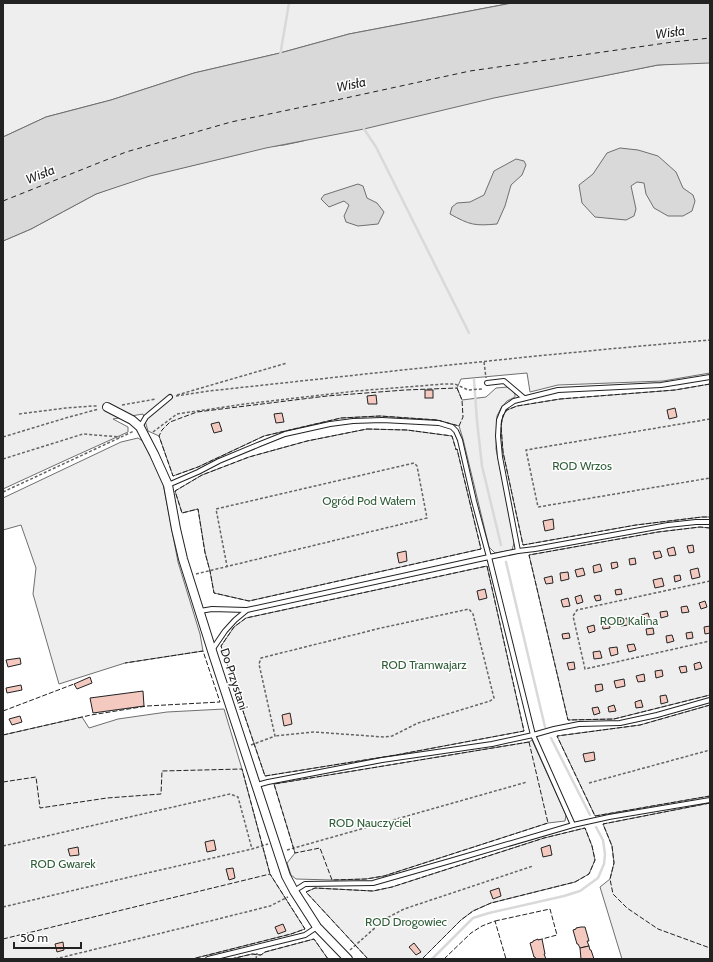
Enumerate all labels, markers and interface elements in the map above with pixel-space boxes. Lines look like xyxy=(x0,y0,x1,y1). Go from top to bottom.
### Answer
water label: Wisła xyxy=(654,22,686,42)
water label: Wisła xyxy=(335,73,367,95)
water label: Wisła xyxy=(23,161,57,187)
park label: ROD Wrzos xyxy=(552,458,612,473)
park label: Ogród Pod Wałem xyxy=(322,493,416,508)
park label: ROD Kalina xyxy=(600,613,658,628)
street label: Do Przystani xyxy=(217,646,252,712)
park label: ROD Tramwajarz xyxy=(381,657,467,672)
park label: ROD Nauczyciel xyxy=(329,815,411,830)
park label: ROD Gwarek xyxy=(30,856,96,871)
park label: ROD Drogowiec xyxy=(365,914,448,929)
scale bar xyxy=(14,924,81,950)
text: 50 m xyxy=(20,930,48,945)

